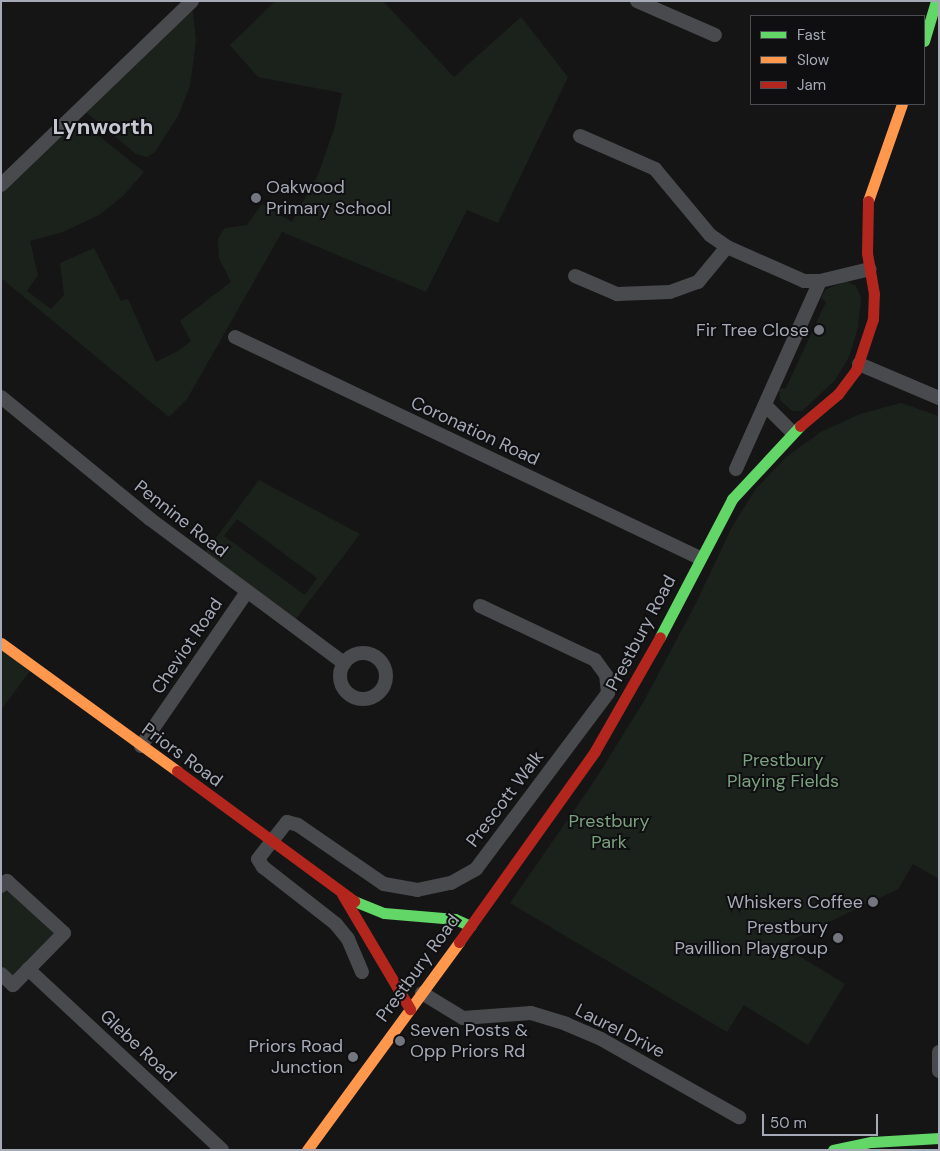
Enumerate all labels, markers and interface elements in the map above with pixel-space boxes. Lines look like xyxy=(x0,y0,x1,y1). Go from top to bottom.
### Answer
legend xyxy=(750,15,925,105)
text: Fast xyxy=(797,25,826,45)
text: Slow xyxy=(797,50,829,70)
text: Jam xyxy=(797,75,826,95)
district label: Lynworth xyxy=(53,114,153,140)
place label: Oakwood Primary School xyxy=(266,177,391,220)
marker: Oakwood Primary School xyxy=(250,192,262,204)
place label: Fir Tree Close xyxy=(696,319,809,341)
marker: Fir Tree Close xyxy=(813,324,825,336)
street label: Coronation Road xyxy=(407,392,543,470)
street label: Pennine Road xyxy=(130,476,232,562)
street label: Prestbury Road xyxy=(602,572,680,694)
street label: Cheviot Road xyxy=(147,594,227,698)
street label: Priors Road xyxy=(137,718,227,792)
street label: Prescott Walk xyxy=(462,747,548,851)
park label: Prestbury Playing Fields xyxy=(727,750,839,792)
park label: Prestbury Park xyxy=(569,811,649,854)
place label: Whiskers Coffee xyxy=(727,891,863,913)
marker: Whiskers Coffee xyxy=(867,896,879,908)
street label: Prestbury Road xyxy=(372,910,464,1026)
place label: Prestbury Pavillion Playgroup xyxy=(675,917,828,960)
marker: Prestbury Pavillion Playgroup xyxy=(832,932,844,944)
street label: Laurel Drive xyxy=(572,999,668,1063)
street label: Glebe Road xyxy=(96,1005,180,1087)
place label: Seven Posts & Opp Priors Rd xyxy=(410,1020,528,1062)
marker: Seven Posts & Opp Priors Rd xyxy=(394,1035,406,1047)
place label: Priors Road Junction xyxy=(249,1036,343,1078)
marker: Priors Road Junction xyxy=(347,1051,359,1063)
scale bar xyxy=(765,1104,881,1136)
text: 50 m xyxy=(770,1113,807,1133)

